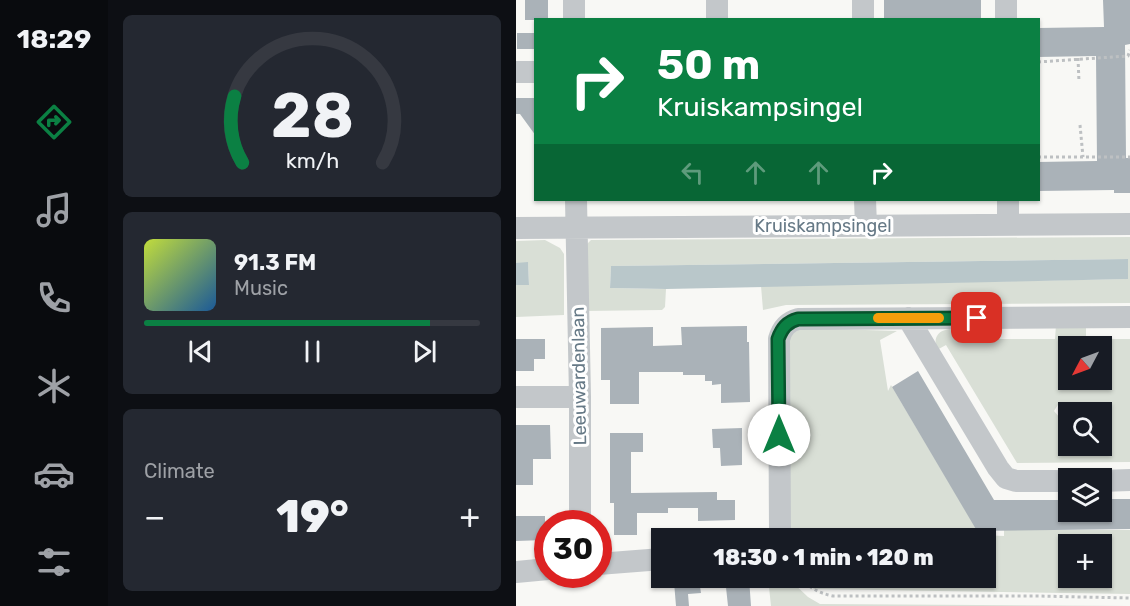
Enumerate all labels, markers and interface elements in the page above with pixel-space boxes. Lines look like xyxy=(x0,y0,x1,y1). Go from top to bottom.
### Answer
text: 18:29 xyxy=(17,23,91,55)
text: 50 m xyxy=(657,40,760,90)
icon: right xyxy=(558,42,636,120)
text: 28 xyxy=(271,79,353,153)
text: Kruiskampsingel xyxy=(657,91,863,123)
icon: directions xyxy=(33,101,75,143)
text: km/h xyxy=(285,148,339,173)
icon: left xyxy=(676,156,709,189)
icon: ahead xyxy=(739,156,772,189)
icon: ahead xyxy=(802,156,835,189)
icon: right xyxy=(865,156,898,189)
icon: music xyxy=(33,189,75,231)
street label: Kruiskampsingel xyxy=(754,215,892,237)
text: 91.3 FM xyxy=(234,249,316,276)
text: Music xyxy=(234,276,288,300)
icon: phone xyxy=(33,277,75,319)
pin xyxy=(951,292,1002,343)
icon: arrive xyxy=(960,301,993,334)
street label: Leeuwardenlaan xyxy=(567,307,591,445)
icon: previous xyxy=(184,335,217,368)
icon: pause xyxy=(296,335,329,368)
icon: next xyxy=(408,335,441,368)
north arrow xyxy=(1058,336,1112,390)
map controls xyxy=(1058,336,1112,588)
icon: climate xyxy=(33,365,75,407)
button: search xyxy=(1058,402,1112,456)
position arrow xyxy=(747,403,811,467)
icon: car xyxy=(33,453,75,495)
text: Climate xyxy=(144,459,215,483)
button: layers xyxy=(1058,468,1112,522)
text: 19° xyxy=(276,490,349,543)
text: − xyxy=(144,497,165,536)
text: + xyxy=(459,497,480,536)
speed limit sign: 30 xyxy=(534,510,612,588)
button: + xyxy=(1058,534,1112,588)
icon: filters xyxy=(33,541,75,583)
text: 18:30 · 1 min · 120 m xyxy=(713,544,934,571)

